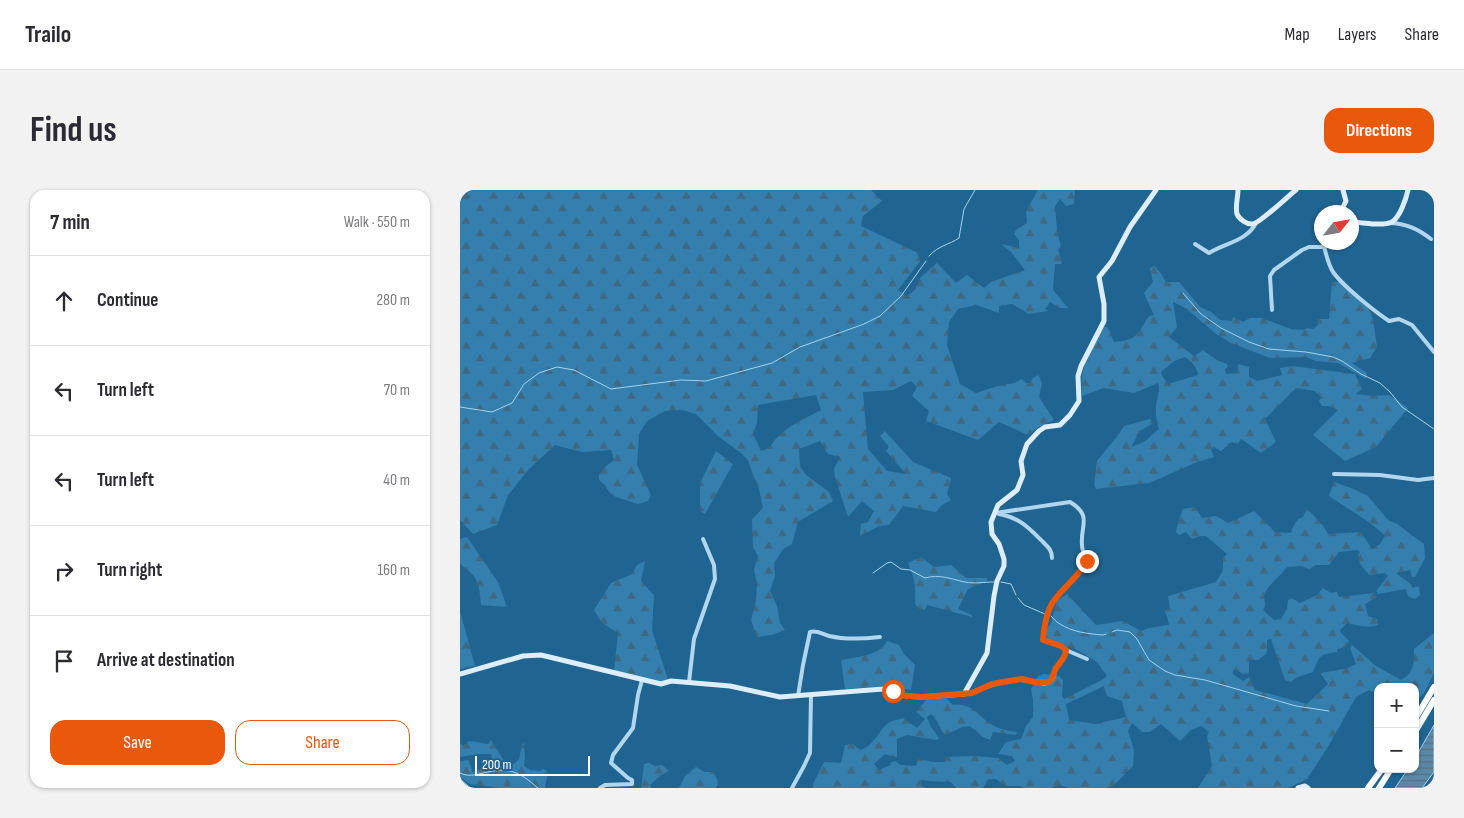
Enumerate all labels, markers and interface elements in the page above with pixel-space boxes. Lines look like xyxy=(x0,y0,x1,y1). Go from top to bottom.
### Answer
text: Trailo xyxy=(25,20,71,49)
text: Map xyxy=(1285,24,1310,45)
text: Layers xyxy=(1338,24,1377,45)
text: Share xyxy=(1405,24,1439,45)
button: Directions xyxy=(1324,108,1434,153)
text: Find us xyxy=(30,109,117,152)
north arrow xyxy=(1314,205,1359,250)
text: 7 min xyxy=(50,210,90,235)
text: Walk · 550 m xyxy=(344,213,410,232)
icon: ahead xyxy=(50,287,78,315)
text: Continue xyxy=(97,289,158,312)
text: 280 m xyxy=(376,291,410,310)
icon: left xyxy=(50,377,78,405)
text: Turn left xyxy=(97,379,154,402)
text: 70 m xyxy=(384,381,410,400)
icon: left xyxy=(50,467,78,495)
text: Turn left xyxy=(97,469,154,492)
text: 40 m xyxy=(383,471,410,490)
route end xyxy=(1076,550,1099,573)
icon: right xyxy=(50,557,78,585)
text: Turn right xyxy=(97,559,162,582)
text: 160 m xyxy=(377,561,410,580)
icon: arrive xyxy=(50,647,78,675)
text: Arrive at destination xyxy=(97,649,235,672)
route start xyxy=(882,680,905,703)
map controls xyxy=(1374,683,1419,773)
button: + xyxy=(1374,683,1419,728)
button: Save xyxy=(50,720,225,765)
button: Share xyxy=(235,720,410,765)
button: − xyxy=(1374,728,1419,773)
scale bar xyxy=(475,753,590,776)
text: 200 m xyxy=(482,756,511,773)

